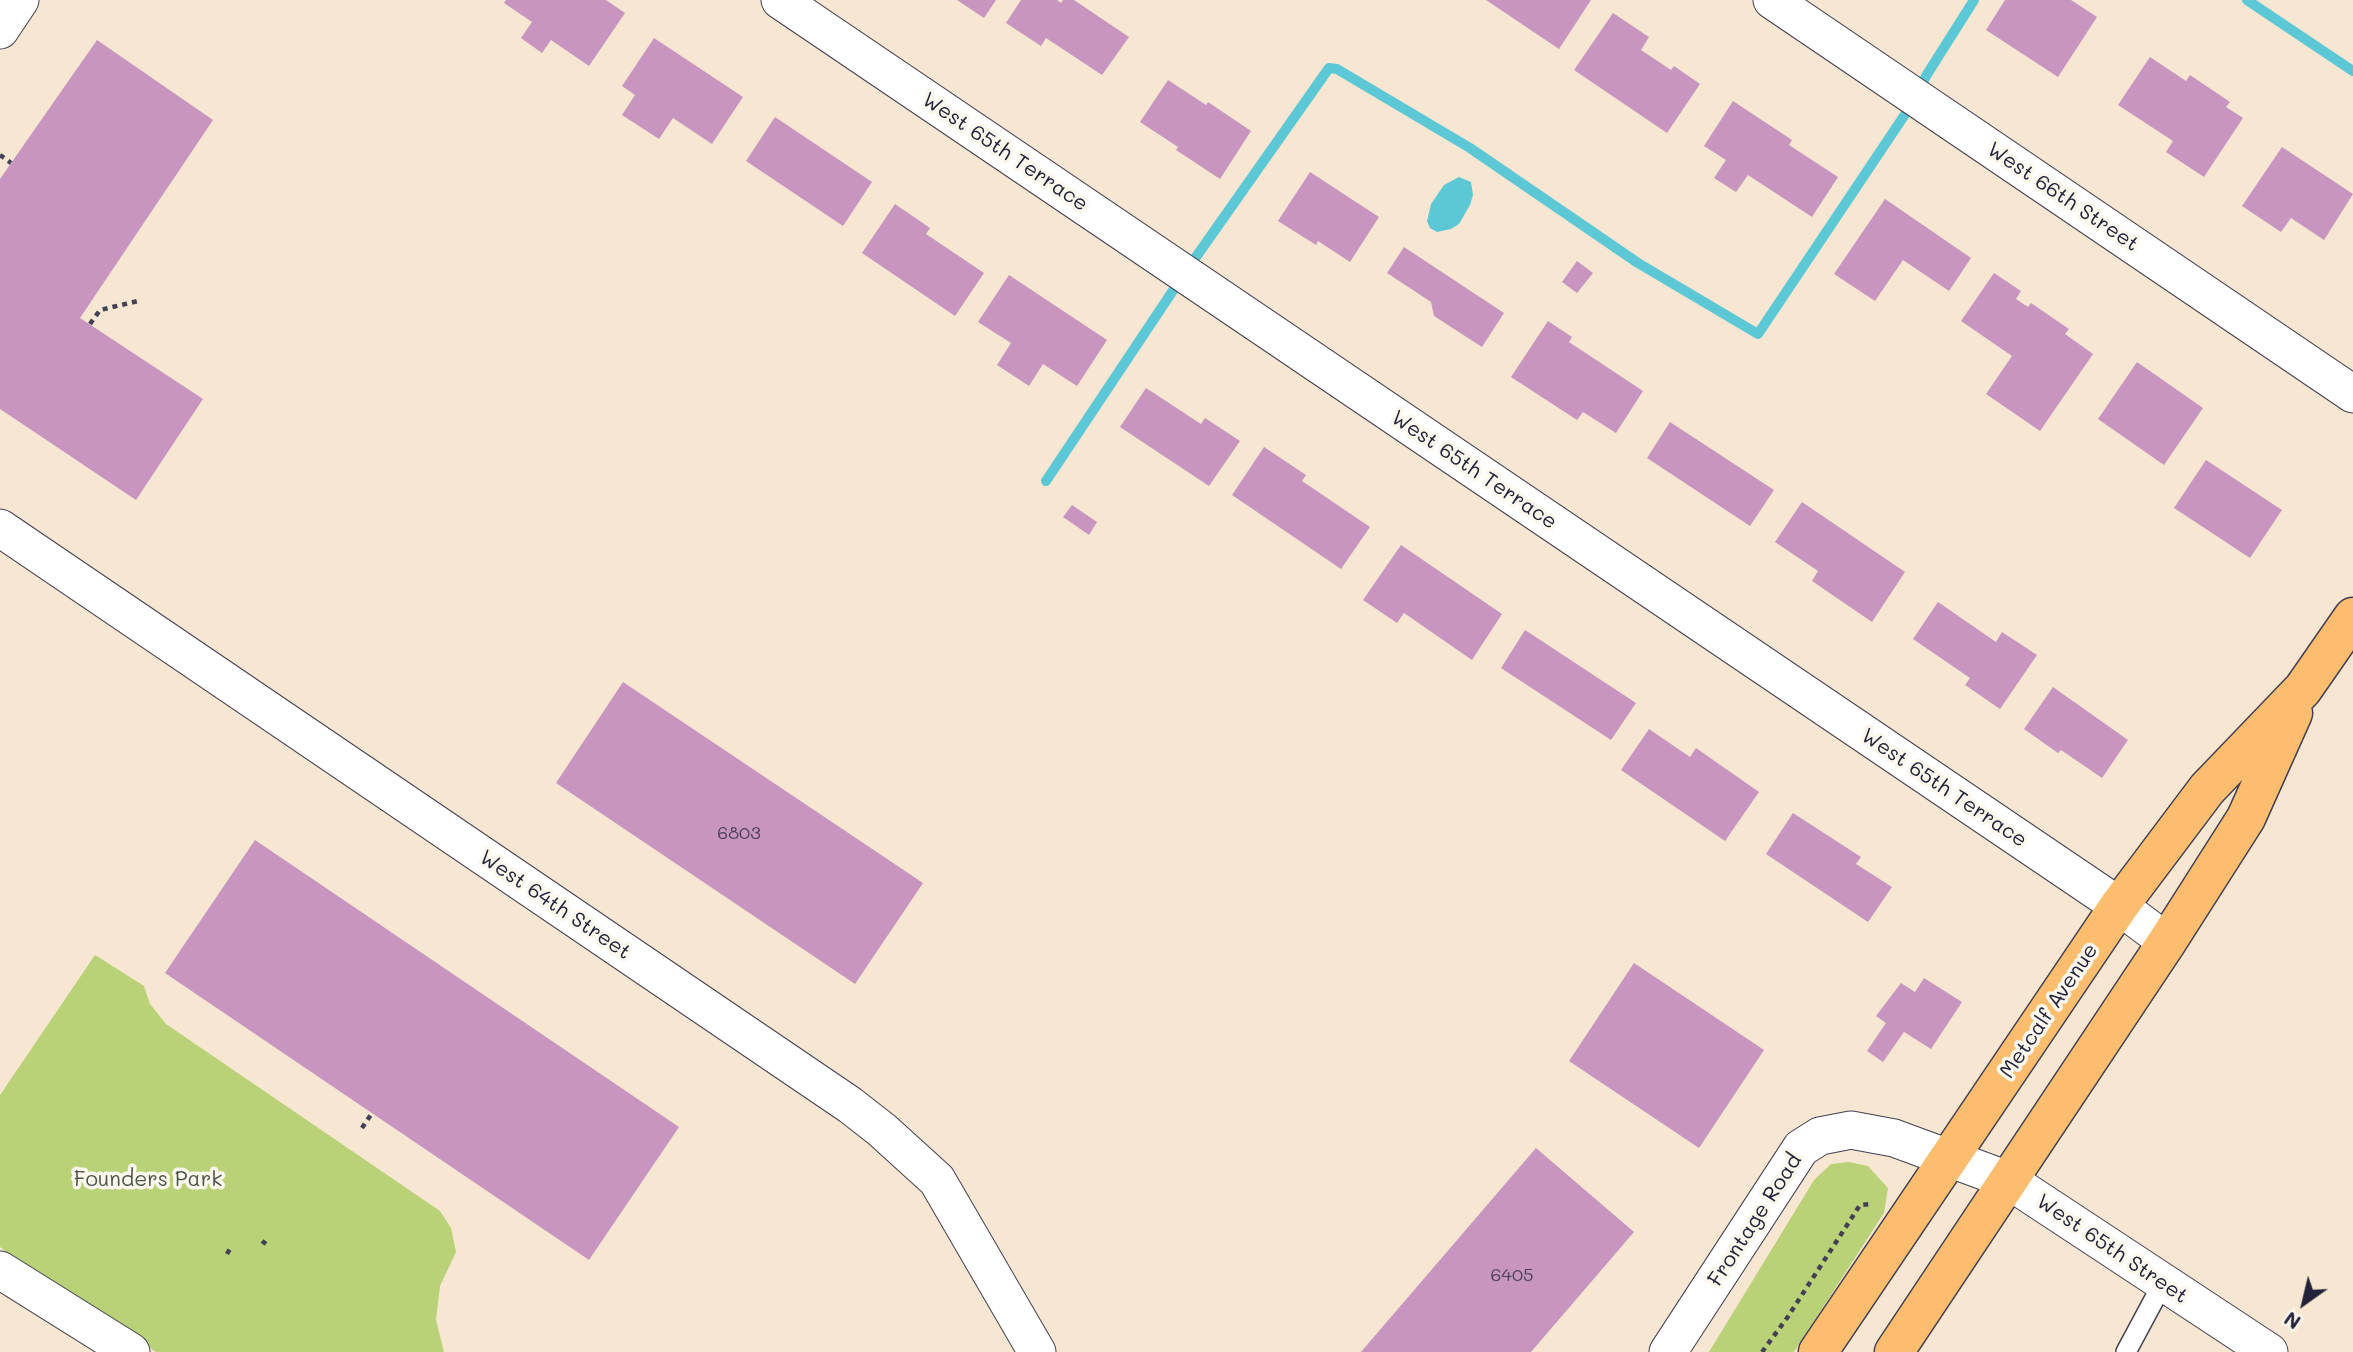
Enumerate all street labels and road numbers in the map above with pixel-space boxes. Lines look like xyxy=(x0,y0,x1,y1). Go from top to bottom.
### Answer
street label: West 65th Terrace xyxy=(917,87,1093,217)
street label: West 66th Street xyxy=(1982,137,2144,257)
street label: West 65th Terrace xyxy=(1386,405,1562,535)
street label: West 65th Terrace xyxy=(1856,723,2032,853)
street label: West 64th Street xyxy=(474,845,636,965)
street label: Metcalf Avenue xyxy=(1995,939,2103,1083)
street label: Frontage Road xyxy=(1703,1149,1807,1291)
street label: West 65th Street xyxy=(2032,1189,2192,1309)

